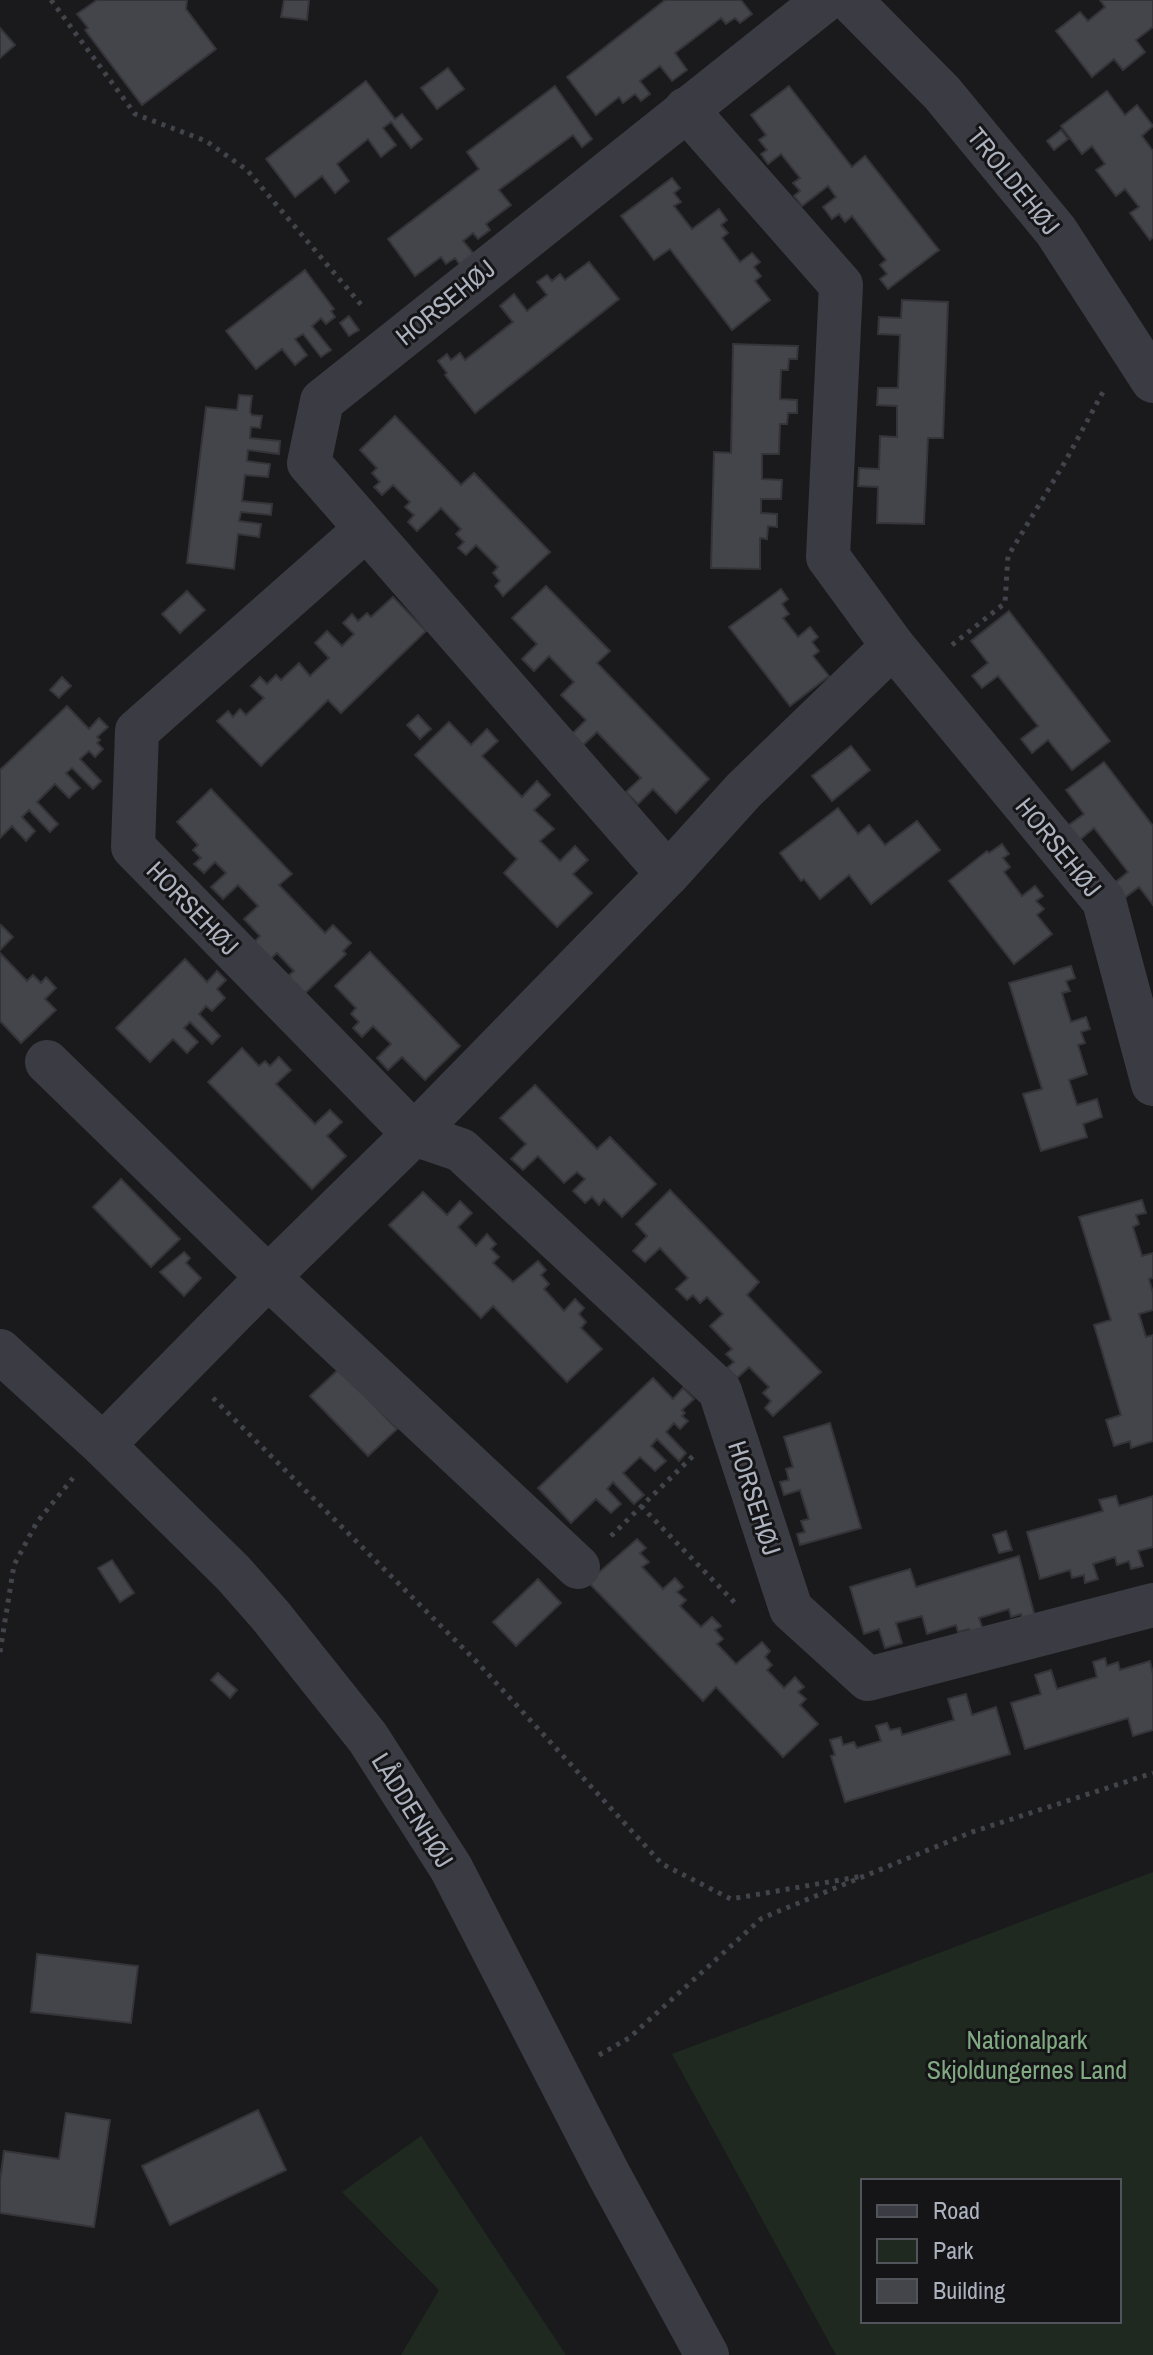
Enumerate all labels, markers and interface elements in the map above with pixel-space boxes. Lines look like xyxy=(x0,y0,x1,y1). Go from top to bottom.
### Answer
street label: TROLDEHØJ xyxy=(960,120,1068,242)
street label: HORSEHØJ xyxy=(388,251,502,353)
street label: HORSEHØJ xyxy=(1008,790,1110,904)
street label: HORSEHØJ xyxy=(139,853,247,963)
street label: HORSEHØJ xyxy=(720,1436,790,1560)
street label: LÅDDENHØJ xyxy=(364,1746,462,1874)
park label: Nationalpark Skjoldungernes Land xyxy=(927,2022,1127,2087)
legend xyxy=(861,2179,1121,2323)
text: Road xyxy=(933,2194,980,2226)
text: Park xyxy=(933,2234,974,2266)
text: Building xyxy=(933,2274,1005,2306)

